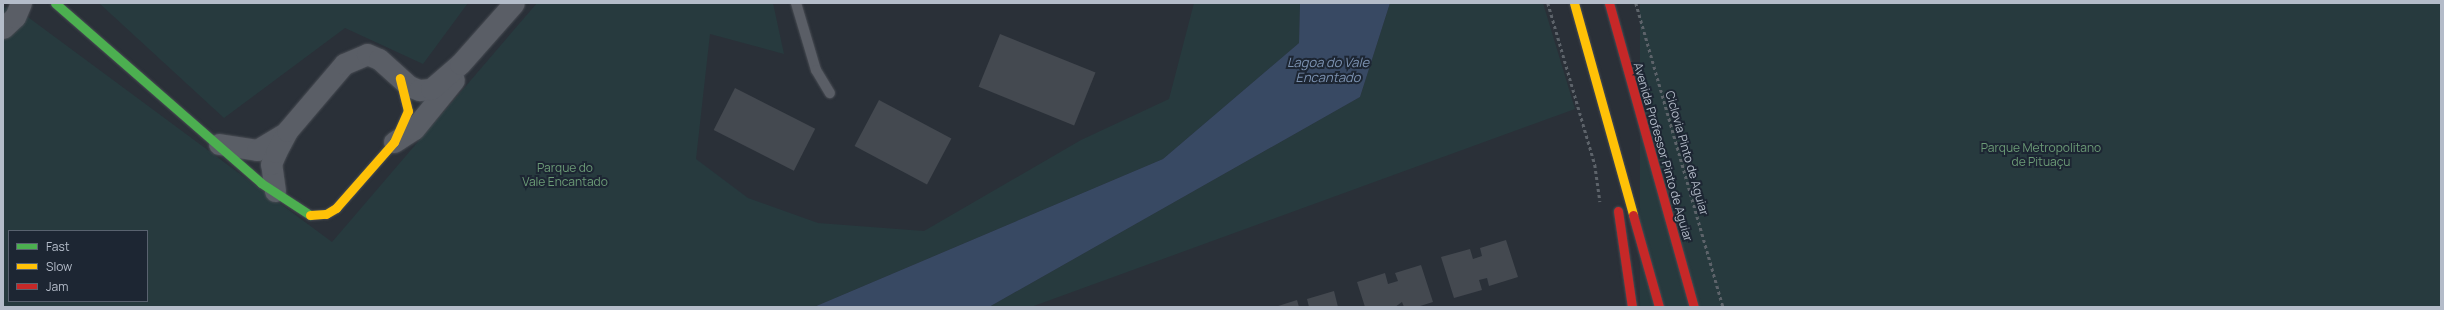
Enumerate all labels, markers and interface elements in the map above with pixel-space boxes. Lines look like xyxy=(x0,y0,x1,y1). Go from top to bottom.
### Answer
water label: Lagoa do Vale Encantado xyxy=(1287,55,1369,86)
street label: Avenida Professor Pinto de Aguiar xyxy=(1631,61,1695,243)
street label: Ciclovia Pinto de Aguiar xyxy=(1662,89,1712,217)
park label: Parque Metropolitano de Pituaçu xyxy=(1981,141,2101,169)
park label: Parque do Vale Encantado xyxy=(522,161,608,189)
legend xyxy=(8,230,148,302)
text: Fast xyxy=(46,238,70,255)
text: Slow xyxy=(46,258,72,275)
text: Jam xyxy=(46,278,68,295)

